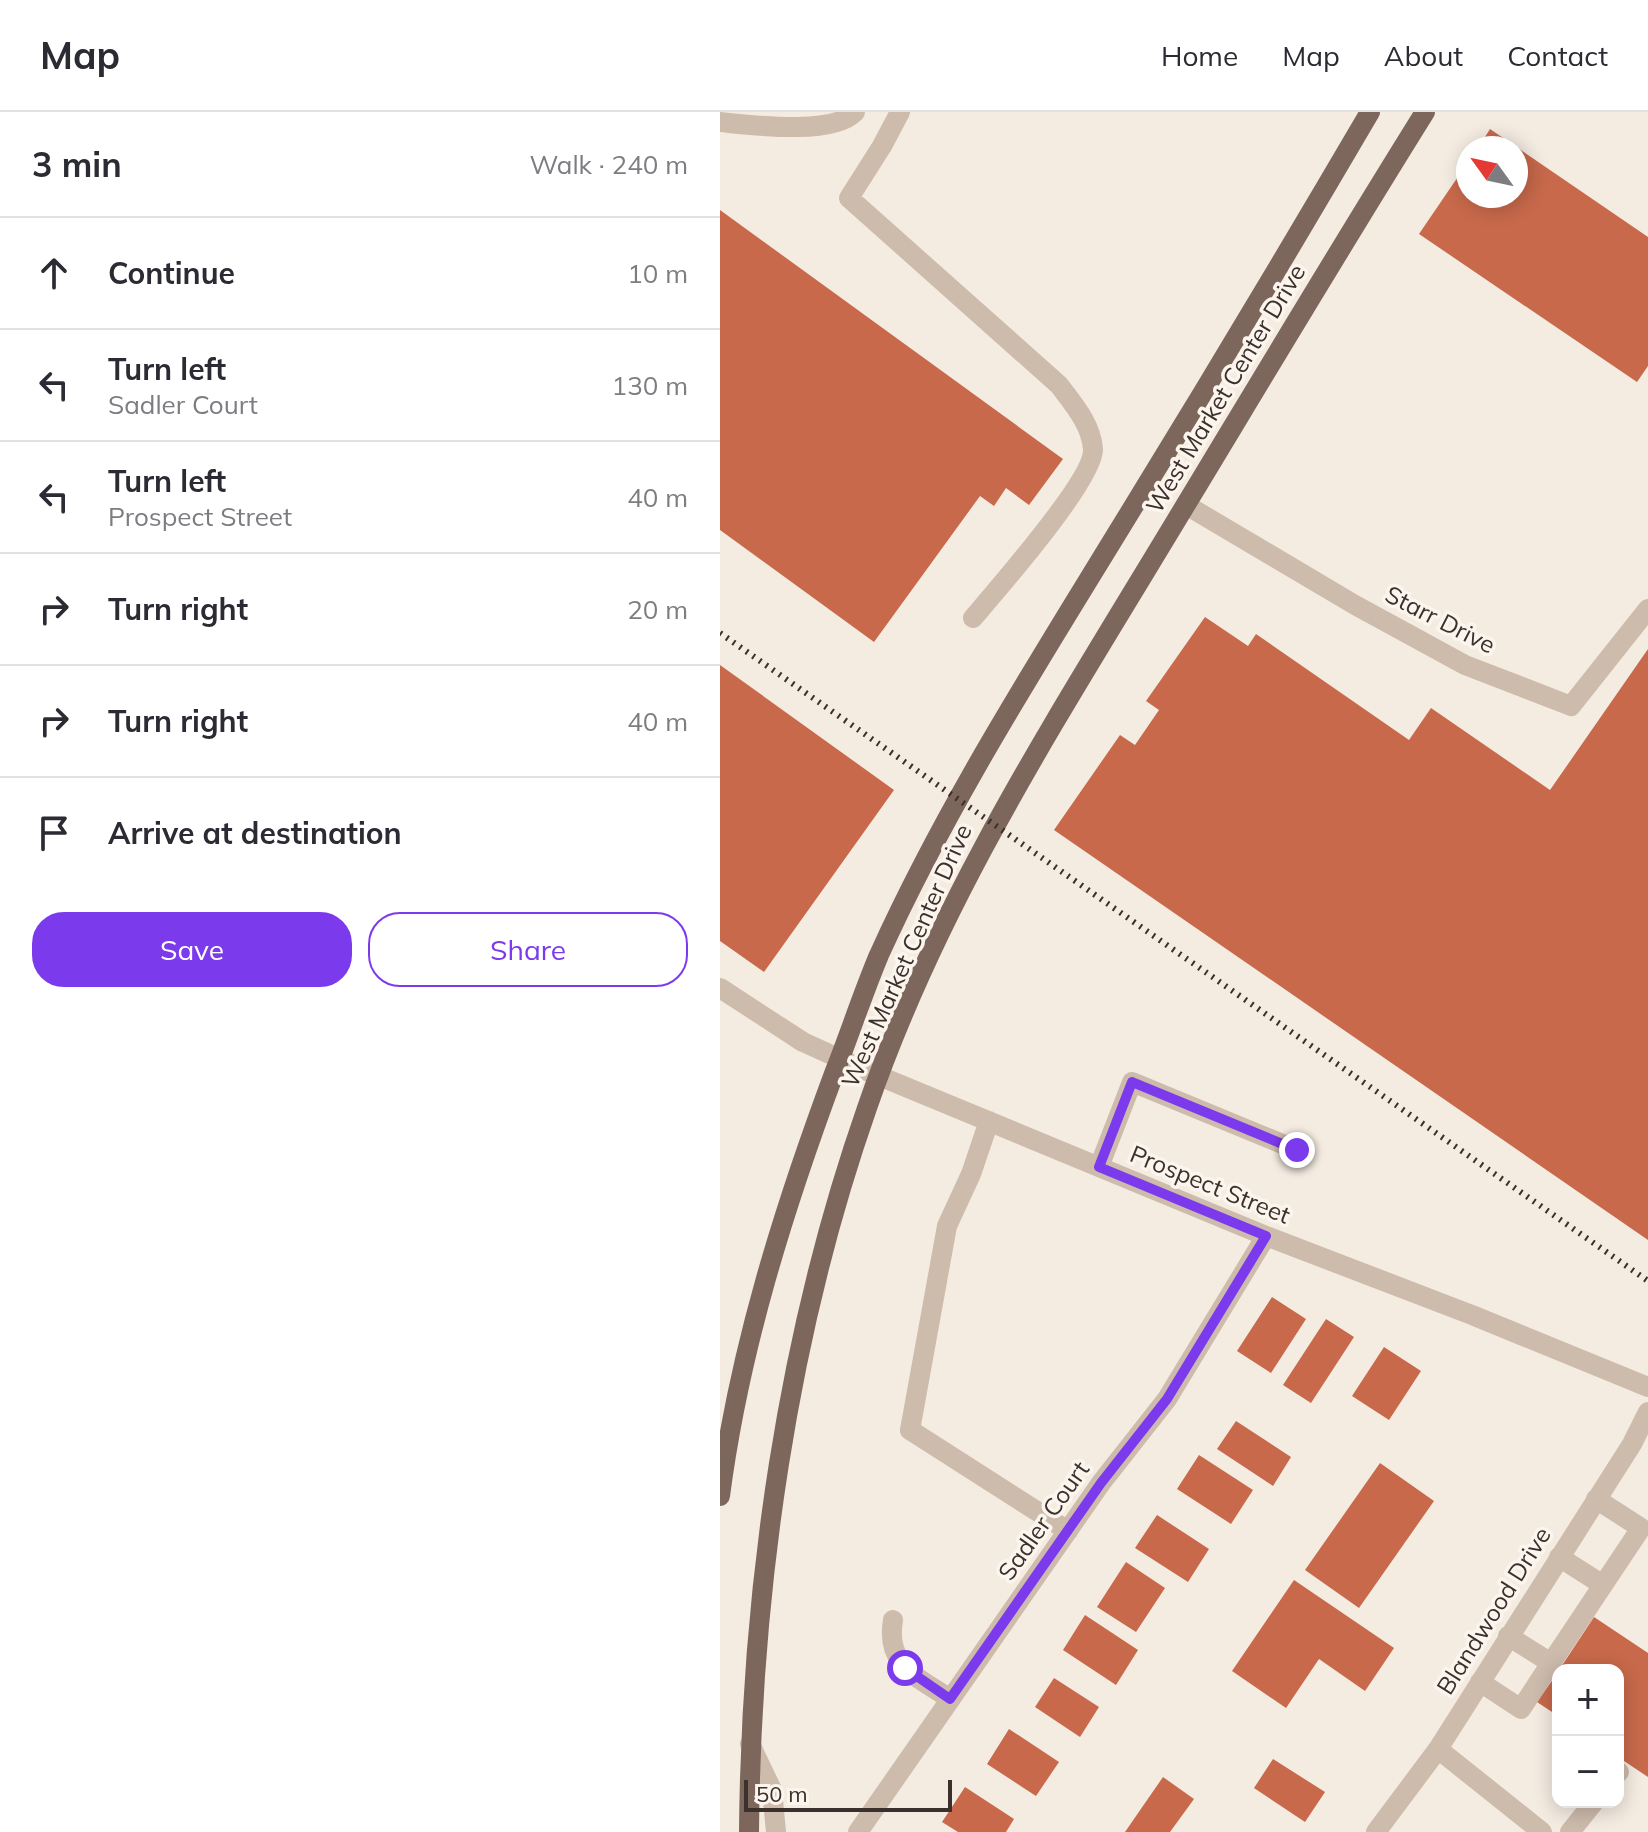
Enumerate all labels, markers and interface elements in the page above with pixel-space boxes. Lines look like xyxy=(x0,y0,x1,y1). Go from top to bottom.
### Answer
text: Map xyxy=(40,31,120,79)
text: Home xyxy=(1161,38,1238,73)
text: Map xyxy=(1282,38,1340,73)
text: About xyxy=(1384,38,1463,73)
text: Contact xyxy=(1507,38,1608,73)
north arrow xyxy=(1456,136,1528,208)
text: 3 min xyxy=(32,143,122,186)
text: Walk · 240 m xyxy=(529,148,688,181)
icon: ahead xyxy=(32,251,76,295)
text: Continue xyxy=(108,254,235,292)
text: 10 m xyxy=(627,257,688,290)
street label: West Market Center Drive xyxy=(1139,259,1311,518)
text: Turn left xyxy=(108,350,226,388)
icon: left xyxy=(32,363,76,407)
text: 130 m xyxy=(612,369,688,402)
text: Sadler Court xyxy=(108,388,258,421)
text: Turn left xyxy=(108,462,226,500)
icon: left xyxy=(32,475,76,519)
text: 40 m xyxy=(627,481,688,514)
text: Prospect Street xyxy=(108,500,292,533)
street label: Starr Drive xyxy=(1380,579,1500,660)
icon: right xyxy=(32,587,76,631)
text: Turn right xyxy=(108,590,248,628)
text: 20 m xyxy=(627,593,688,626)
icon: right xyxy=(32,699,76,743)
text: Turn right xyxy=(108,702,248,740)
text: 40 m xyxy=(627,705,688,738)
icon: arrive xyxy=(32,811,76,855)
text: Arrive at destination xyxy=(108,814,402,852)
street label: West Market Center Drive xyxy=(834,819,978,1092)
button: Save xyxy=(32,912,352,987)
button: Share xyxy=(368,912,688,987)
route end xyxy=(1279,1132,1315,1168)
street label: Prospect Street xyxy=(1126,1138,1295,1230)
street label: Sadler Court xyxy=(991,1455,1095,1586)
street label: Blandwood Drive xyxy=(1430,1521,1557,1700)
route start xyxy=(887,1650,923,1686)
map controls xyxy=(1552,1664,1624,1808)
button: + xyxy=(1552,1664,1624,1736)
button: − xyxy=(1552,1736,1624,1808)
scale bar xyxy=(744,1776,952,1812)
text: 50 m xyxy=(756,1780,807,1808)

